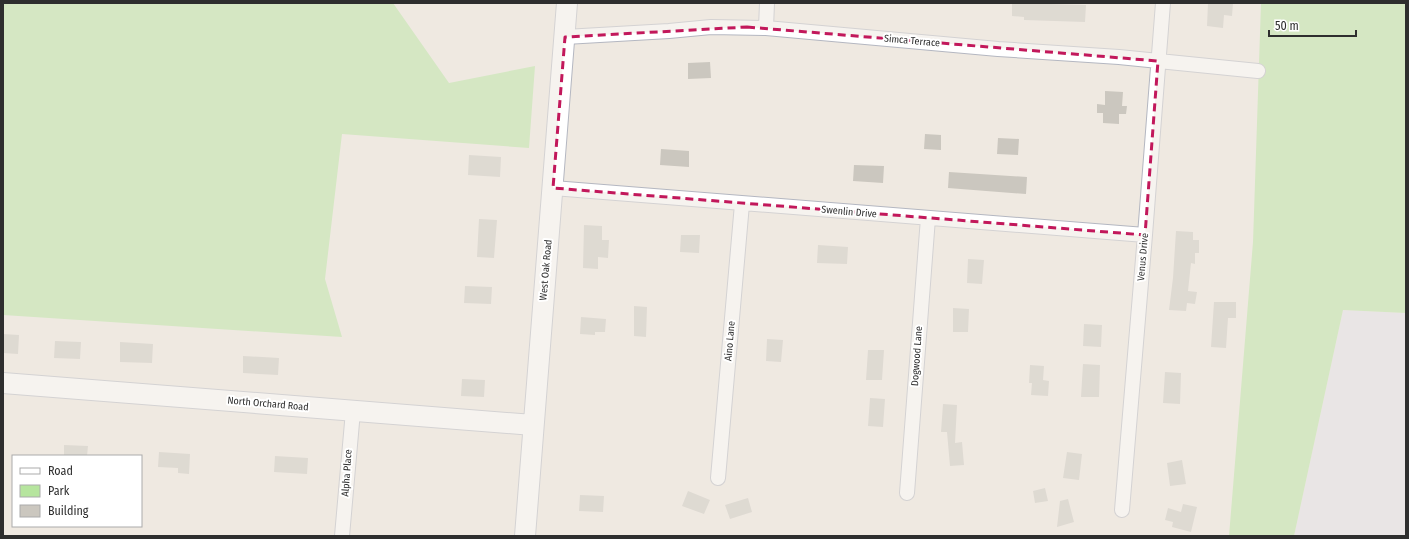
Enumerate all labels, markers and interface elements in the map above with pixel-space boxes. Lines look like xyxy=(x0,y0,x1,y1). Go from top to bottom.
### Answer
scale bar xyxy=(1269,12,1356,38)
text: 50 m xyxy=(1275,19,1299,33)
street label: Simca Terrace xyxy=(883,33,941,49)
street label: Swenlin Drive xyxy=(821,204,877,220)
street label: Venus Drive xyxy=(1135,232,1151,281)
street label: West Oak Road xyxy=(537,239,555,301)
street label: Aino Lane xyxy=(722,320,738,362)
street label: Dogwood Lane xyxy=(909,326,925,386)
street label: North Orchard Road xyxy=(227,394,309,414)
street label: Alpha Place xyxy=(339,449,355,497)
legend xyxy=(12,455,142,527)
text: Road xyxy=(48,464,73,478)
text: Park xyxy=(48,484,70,498)
text: Building xyxy=(48,504,89,518)

